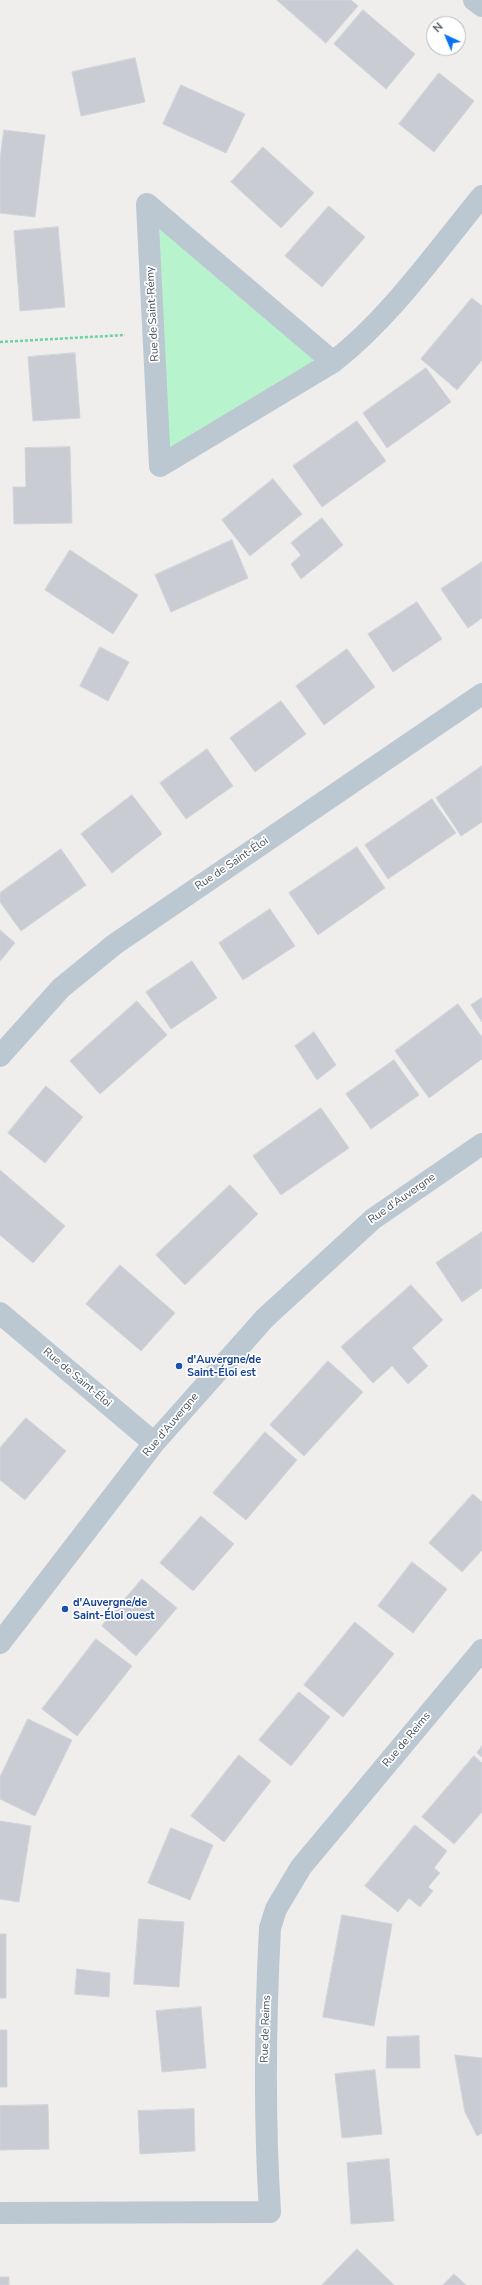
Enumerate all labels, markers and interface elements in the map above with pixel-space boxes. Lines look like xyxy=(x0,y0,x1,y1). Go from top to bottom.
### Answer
north arrow xyxy=(426,16,466,56)
text: N xyxy=(430,19,446,36)
street label: Rue de Saint-Rémy xyxy=(144,266,162,362)
street label: Rue de Saint-Éloi xyxy=(193,835,271,893)
street label: Rue d'Auvergne xyxy=(366,1171,438,1227)
street label: Rue de Saint-Éloi xyxy=(40,1346,114,1410)
place label: d'Auvergne/de Saint-Éloi est xyxy=(187,1353,261,1379)
marker: d'Auvergne/de Saint-Éloi est xyxy=(174,1361,184,1371)
street label: Rue d'Auvergne xyxy=(141,1390,201,1460)
place label: d'Auvergne/de Saint-Éloi ouest xyxy=(73,1596,154,1622)
marker: d'Auvergne/de Saint-Éloi ouest xyxy=(60,1604,70,1614)
street label: Rue de Reims xyxy=(380,1710,434,1770)
street label: Rue de Reims xyxy=(258,1995,274,2063)

